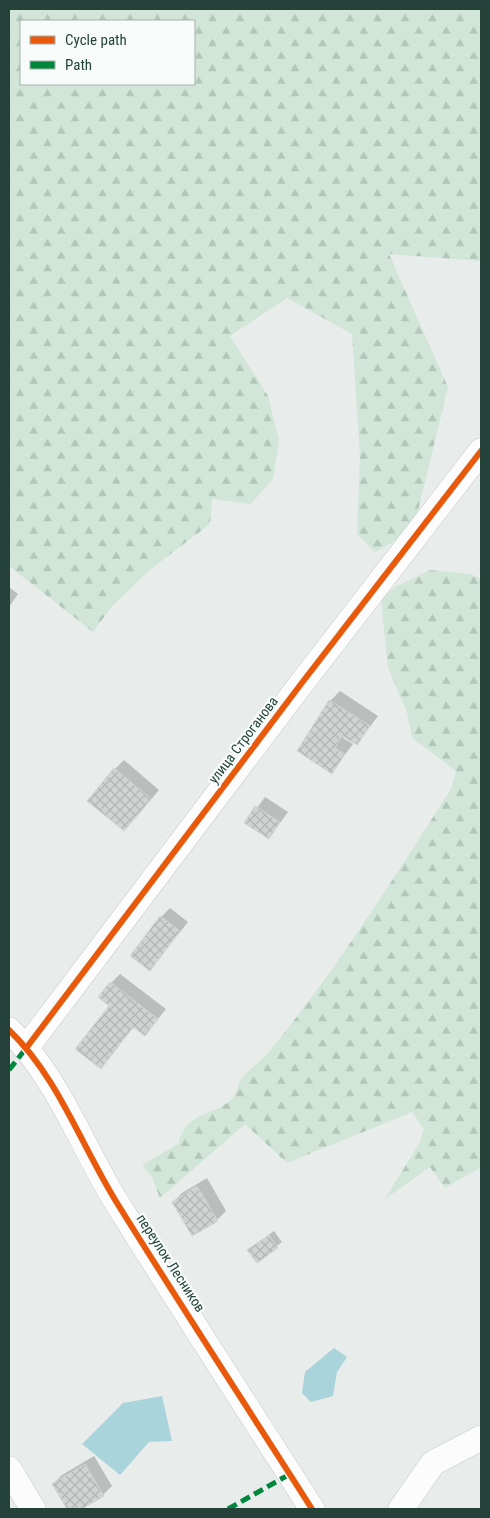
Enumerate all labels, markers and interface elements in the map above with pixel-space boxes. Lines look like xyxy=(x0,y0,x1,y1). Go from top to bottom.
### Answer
legend xyxy=(20,20,195,85)
text: Cycle path xyxy=(65,31,127,49)
text: Path xyxy=(65,56,92,74)
street label: улица Строганова xyxy=(205,693,281,787)
street label: переулок Лесников xyxy=(133,1211,209,1315)

